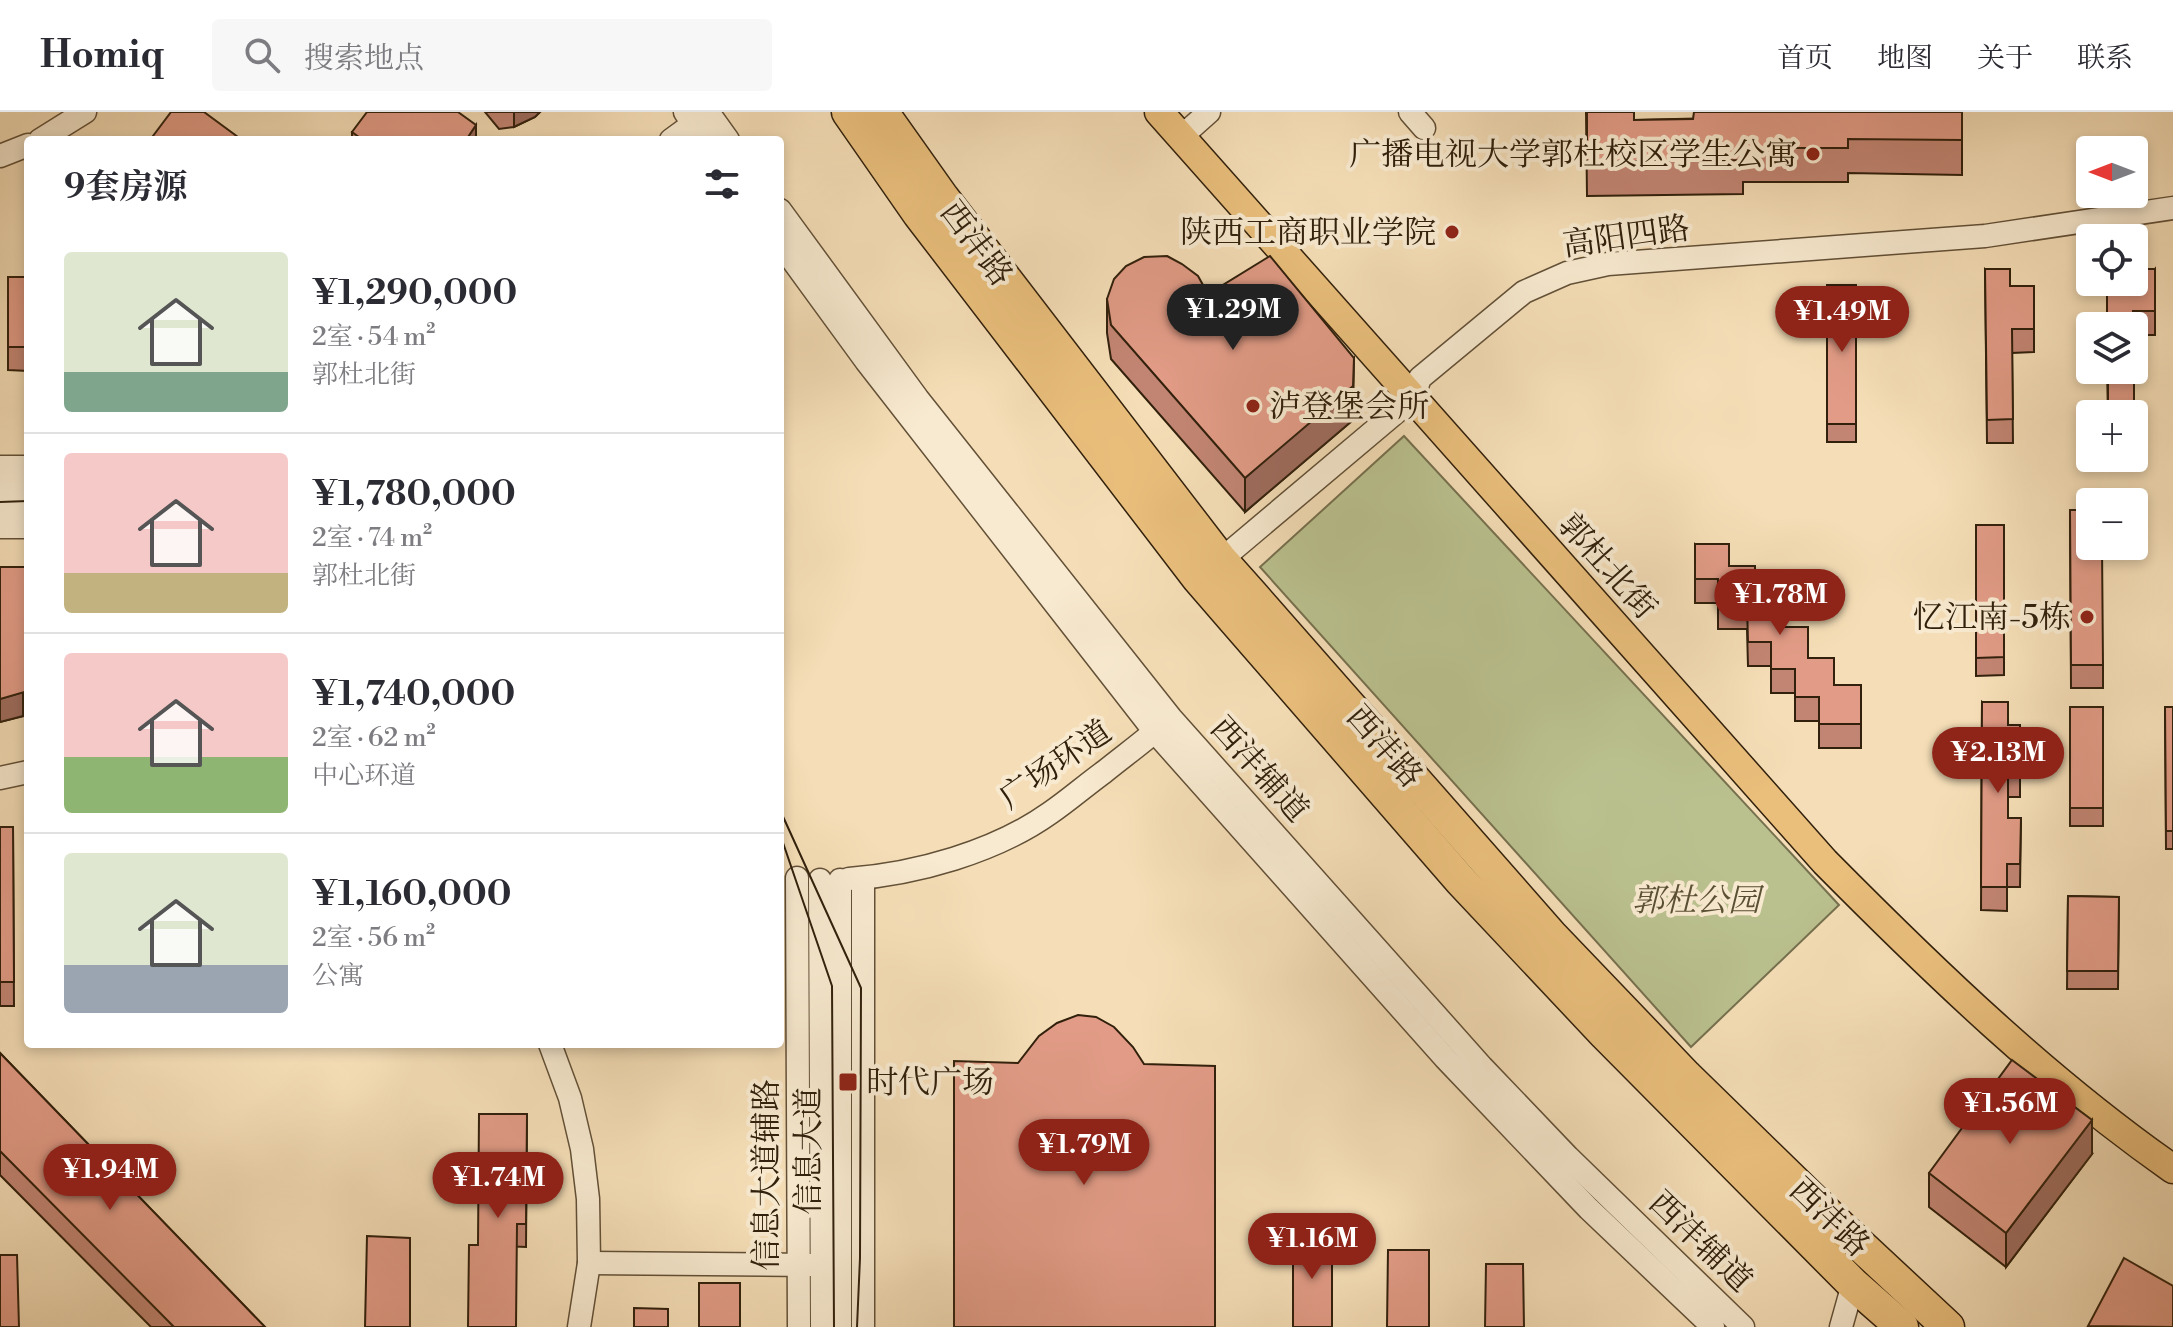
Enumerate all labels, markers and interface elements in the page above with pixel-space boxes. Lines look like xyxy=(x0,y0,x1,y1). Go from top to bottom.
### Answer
search box xyxy=(212,19,772,91)
text: Homiq xyxy=(40,32,164,79)
icon: search xyxy=(240,33,284,77)
text: 搜索地点 xyxy=(304,40,424,78)
text: 首页 xyxy=(1777,41,1833,76)
text: 地图 xyxy=(1877,41,1933,76)
text: 关于 xyxy=(1977,41,2033,76)
text: 联系 xyxy=(2077,41,2133,76)
place label: 广播电视大学郭杜校区学生公寓 xyxy=(1349,135,1797,175)
north arrow xyxy=(2076,136,2148,208)
map controls xyxy=(2076,136,2148,560)
marker: 广播电视大学郭杜校区学生公寓 xyxy=(1804,145,1822,163)
icon: filters xyxy=(700,162,744,206)
text: 9套房源 xyxy=(64,167,187,209)
street label: 西沣路 xyxy=(931,193,1021,294)
street label: 高阳四路 xyxy=(1560,208,1692,266)
place label: 陕西工商职业学院 xyxy=(1180,213,1436,253)
marker: 陕西工商职业学院 xyxy=(1443,223,1461,241)
button: locate xyxy=(2076,224,2148,296)
text: ¥1,290,000 xyxy=(312,273,517,315)
icon: home xyxy=(128,284,224,380)
pin: ¥1.29M xyxy=(1168,284,1298,352)
pin: ¥1.49M xyxy=(1777,286,1907,354)
text: ¥1.29M xyxy=(1185,294,1281,326)
text: ¥1.49M xyxy=(1793,296,1891,328)
button: layers xyxy=(2076,312,2148,384)
text: 2室 · 54 m² xyxy=(312,321,435,353)
text: 郭杜北街 xyxy=(312,359,416,391)
place label: 泸登堡会所 xyxy=(1269,387,1429,427)
marker: 泸登堡会所 xyxy=(1244,397,1262,415)
button: + xyxy=(2076,400,2148,472)
text: ¥1,780,000 xyxy=(312,474,516,516)
icon: home xyxy=(128,485,224,581)
button: − xyxy=(2076,488,2148,560)
street label: 郭杜北街 xyxy=(1550,506,1665,628)
text: 2室 · 74 m² xyxy=(312,522,432,554)
text: 郭杜北街 xyxy=(312,560,416,592)
pin: ¥1.78M xyxy=(1715,569,1845,637)
text: ¥1.78M xyxy=(1732,579,1828,611)
place label: 忆江南-5栋 xyxy=(1913,598,2071,638)
marker: 忆江南-5栋 xyxy=(2078,608,2096,626)
text: ¥1,740,000 xyxy=(312,674,515,716)
icon: home xyxy=(128,685,224,781)
street label: 西沣路 xyxy=(1338,697,1431,796)
street label: 西沣辅道 xyxy=(1202,709,1317,831)
street label: 广场环道 xyxy=(992,712,1119,818)
text: 2室 · 62 m² xyxy=(312,722,436,754)
pin: ¥2.13M xyxy=(1933,727,2063,795)
text: ¥2.13M xyxy=(1950,737,2046,769)
text: 中心环道 xyxy=(312,760,416,792)
text: ¥1,160,000 xyxy=(312,874,512,916)
park label: 郭杜公园 xyxy=(1632,881,1765,921)
icon: home xyxy=(128,885,224,981)
text: 2室 · 56 m² xyxy=(312,922,435,954)
text: 公寓 xyxy=(312,960,364,992)
place label: 时代广场 xyxy=(866,1063,994,1103)
marker: 时代广场 xyxy=(837,1071,859,1093)
pin: ¥1.56M xyxy=(1945,1078,2075,1146)
street label: 信息大道辅路 xyxy=(747,1079,787,1271)
street label: 信息大道 xyxy=(789,1087,829,1215)
text: ¥1.56M xyxy=(1962,1088,2058,1120)
pin: ¥1.79M xyxy=(1019,1119,1149,1187)
text: ¥1.79M xyxy=(1036,1129,1132,1161)
pin: ¥1.94M xyxy=(45,1144,175,1212)
pin: ¥1.74M xyxy=(433,1152,563,1220)
text: ¥1.94M xyxy=(61,1154,159,1186)
text: ¥1.74M xyxy=(451,1162,545,1194)
street label: 西沣路 xyxy=(1781,1170,1878,1265)
street label: 西沣辅道 xyxy=(1640,1183,1760,1301)
pin: ¥1.16M xyxy=(1247,1213,1377,1281)
text: ¥1.16M xyxy=(1266,1223,1358,1255)

